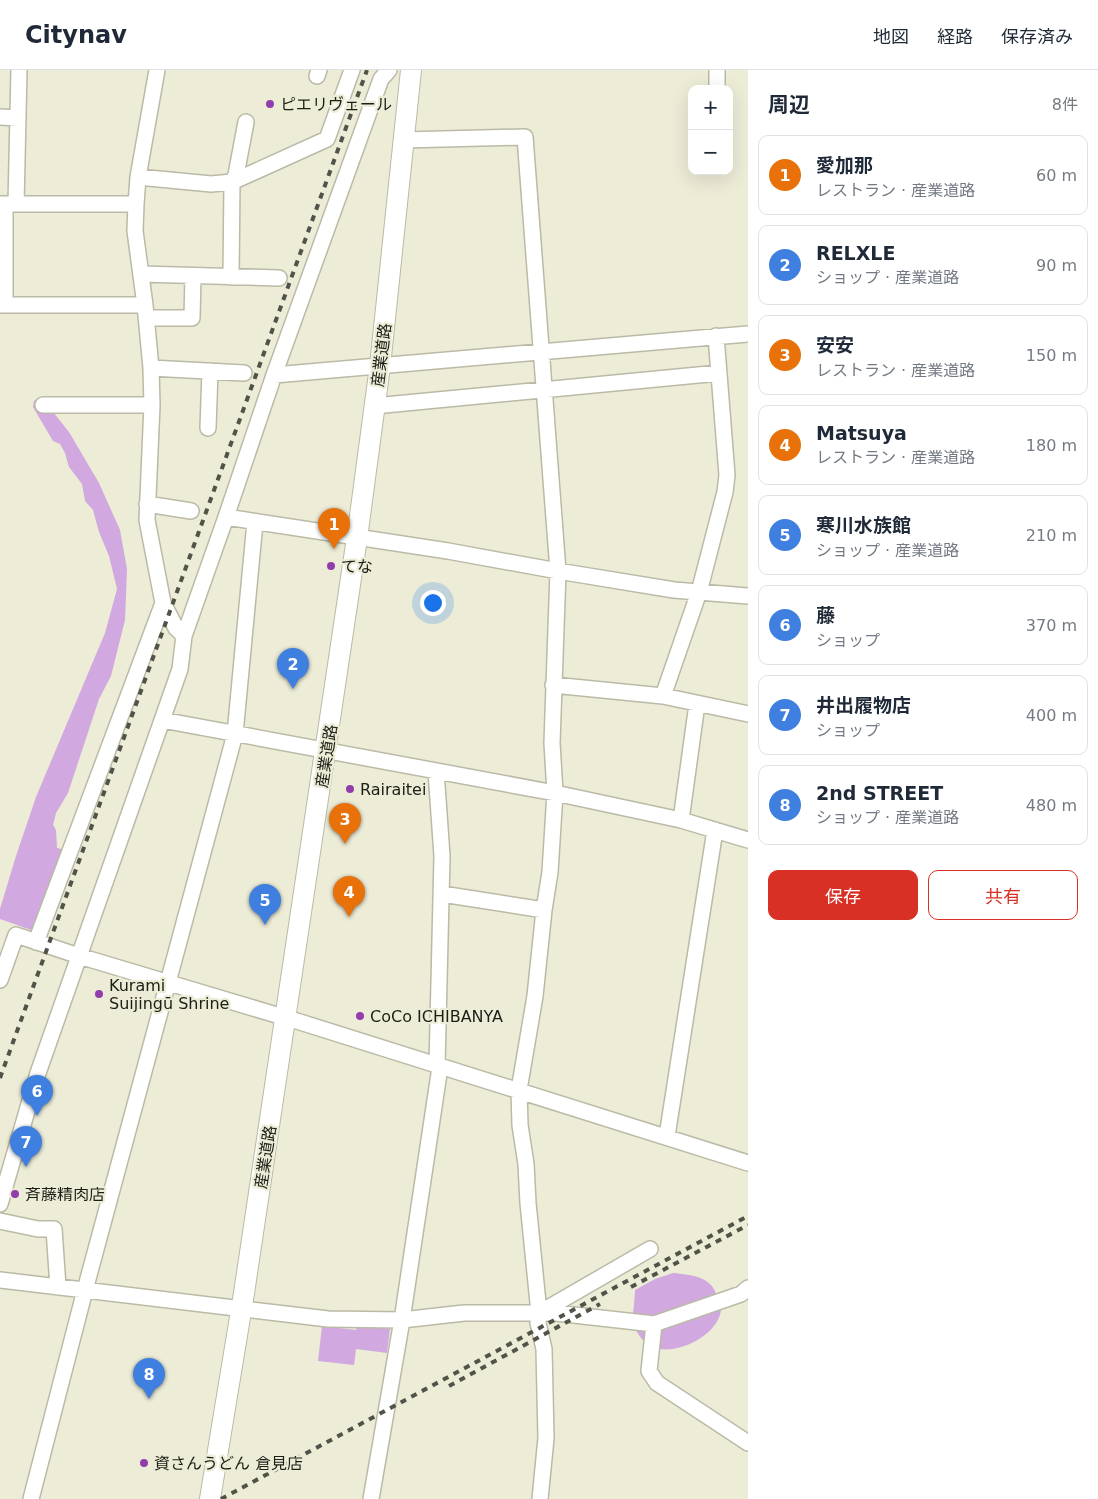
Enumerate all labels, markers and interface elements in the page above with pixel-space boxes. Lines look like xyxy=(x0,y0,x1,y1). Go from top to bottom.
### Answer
text: Citynav xyxy=(25,21,127,49)
text: 地図 xyxy=(873,26,909,47)
text: 経路 xyxy=(937,26,973,47)
text: 保存済み xyxy=(1001,26,1073,47)
map controls xyxy=(688,85,733,175)
button: + xyxy=(688,85,733,130)
text: 周辺 xyxy=(768,93,810,117)
place label: ピエリヴェール xyxy=(280,95,392,114)
text: 8件 xyxy=(1052,95,1078,114)
marker: ピエリヴェール xyxy=(264,98,276,110)
button: − xyxy=(688,130,733,175)
text: 愛加那 xyxy=(816,154,873,176)
text: 1 xyxy=(779,166,791,185)
text: 60 m xyxy=(1036,166,1077,185)
text: レストラン · 産業道路 xyxy=(816,181,975,200)
text: RELXLE xyxy=(816,242,895,264)
text: 2 xyxy=(779,256,791,275)
text: 90 m xyxy=(1036,256,1077,275)
text: ショップ · 産業道路 xyxy=(816,268,959,287)
street label: 産業道路 xyxy=(368,322,395,388)
text: 安安 xyxy=(816,334,854,356)
text: 3 xyxy=(779,346,791,365)
text: 150 m xyxy=(1026,346,1077,365)
text: レストラン · 産業道路 xyxy=(816,361,975,380)
text: Matsuya xyxy=(816,422,907,444)
text: 4 xyxy=(779,436,791,455)
text: 180 m xyxy=(1026,436,1077,455)
text: レストラン · 産業道路 xyxy=(816,448,975,467)
pin: 1 xyxy=(318,508,350,549)
text: 寒川水族館 xyxy=(816,514,911,536)
text: 5 xyxy=(779,526,791,545)
text: 210 m xyxy=(1026,526,1077,545)
text: ショップ · 産業道路 xyxy=(816,541,959,560)
place label: てな xyxy=(341,557,373,576)
marker: てな xyxy=(325,560,337,572)
your location xyxy=(420,590,446,616)
text: 藤 xyxy=(816,604,835,626)
text: 6 xyxy=(779,616,791,635)
text: 370 m xyxy=(1026,616,1077,635)
text: ショップ xyxy=(816,631,880,650)
pin: 2 xyxy=(277,648,309,689)
text: 井出履物店 xyxy=(816,694,911,716)
text: 7 xyxy=(779,706,791,725)
text: 400 m xyxy=(1026,706,1077,725)
text: ショップ xyxy=(816,721,880,740)
street label: 産業道路 xyxy=(312,723,341,789)
place label: Rairaitei xyxy=(360,780,426,799)
text: 2nd STREET xyxy=(816,782,943,804)
marker: Rairaitei xyxy=(344,783,356,795)
text: 8 xyxy=(779,796,791,815)
text: 480 m xyxy=(1026,796,1077,815)
pin: 3 xyxy=(329,803,361,844)
text: ショップ · 産業道路 xyxy=(816,808,959,827)
button: 保存 xyxy=(768,870,918,920)
button: 共有 xyxy=(928,870,1078,920)
pin: 4 xyxy=(333,876,365,917)
pin: 5 xyxy=(249,884,281,925)
place label: Kurami Suijingū Shrine xyxy=(109,976,229,1013)
marker: Kurami Suijingū Shrine xyxy=(93,988,105,1000)
place label: CoCo ICHIBANYA xyxy=(370,1007,503,1026)
marker: CoCo ICHIBANYA xyxy=(354,1010,366,1022)
pin: 6 xyxy=(21,1075,53,1116)
street label: 産業道路 xyxy=(251,1124,280,1190)
pin: 7 xyxy=(10,1126,42,1167)
place label: 斉藤精肉店 xyxy=(25,1185,105,1204)
marker: 斉藤精肉店 xyxy=(9,1188,21,1200)
pin: 8 xyxy=(133,1358,165,1399)
place label: 資さんうどん 倉見店 xyxy=(154,1454,303,1473)
marker: 資さんうどん 倉見店 xyxy=(138,1457,150,1469)

